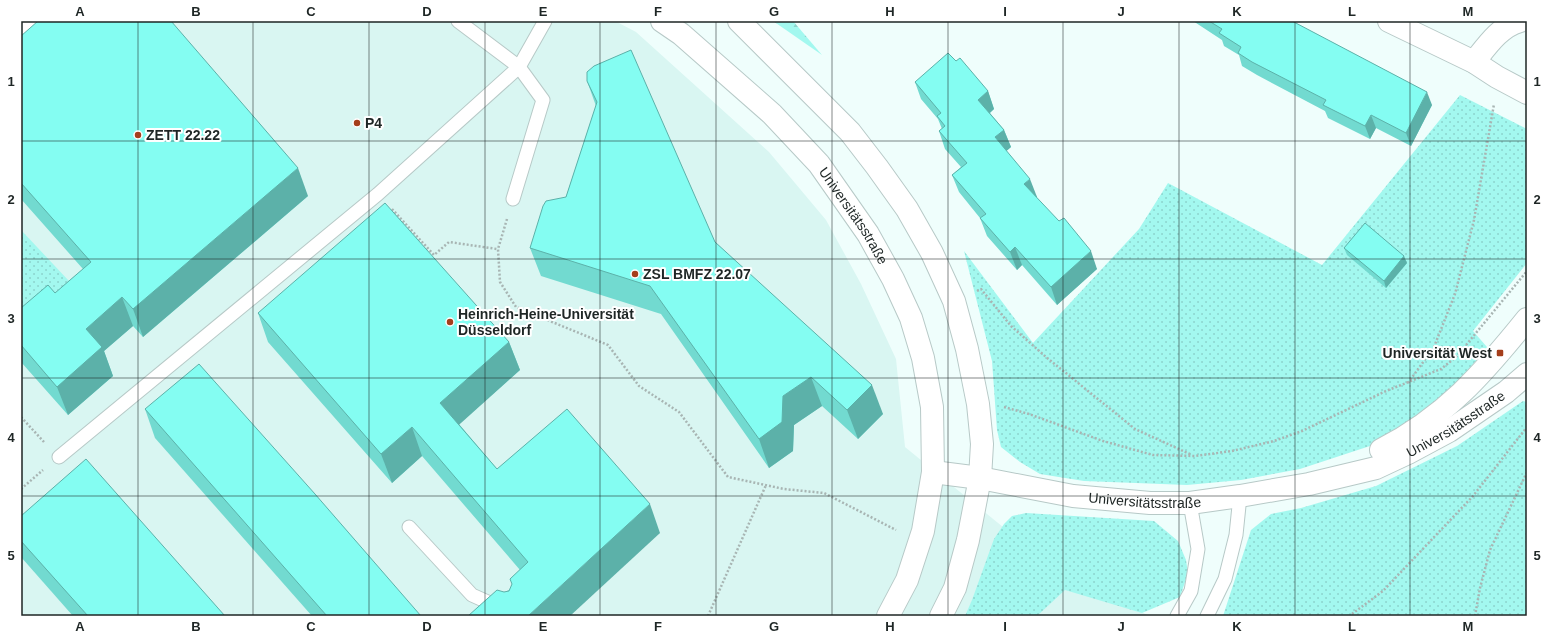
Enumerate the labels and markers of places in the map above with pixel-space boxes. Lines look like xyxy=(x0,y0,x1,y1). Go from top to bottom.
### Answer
place label: P4 xyxy=(365,115,382,131)
marker: P4 xyxy=(352,118,362,128)
place label: ZETT 22.22 xyxy=(146,127,220,143)
marker: ZETT 22.22 xyxy=(133,130,143,140)
place label: ZSL BMFZ 22.07 xyxy=(643,266,751,282)
marker: ZSL BMFZ 22.07 xyxy=(630,269,640,279)
place label: Heinrich-Heine-Universität Düsseldorf xyxy=(458,306,634,338)
marker: Heinrich-Heine-Universität Düsseldorf xyxy=(445,317,455,327)
place label: Universität West xyxy=(1383,345,1492,361)
marker: Universität West xyxy=(1495,348,1505,358)

